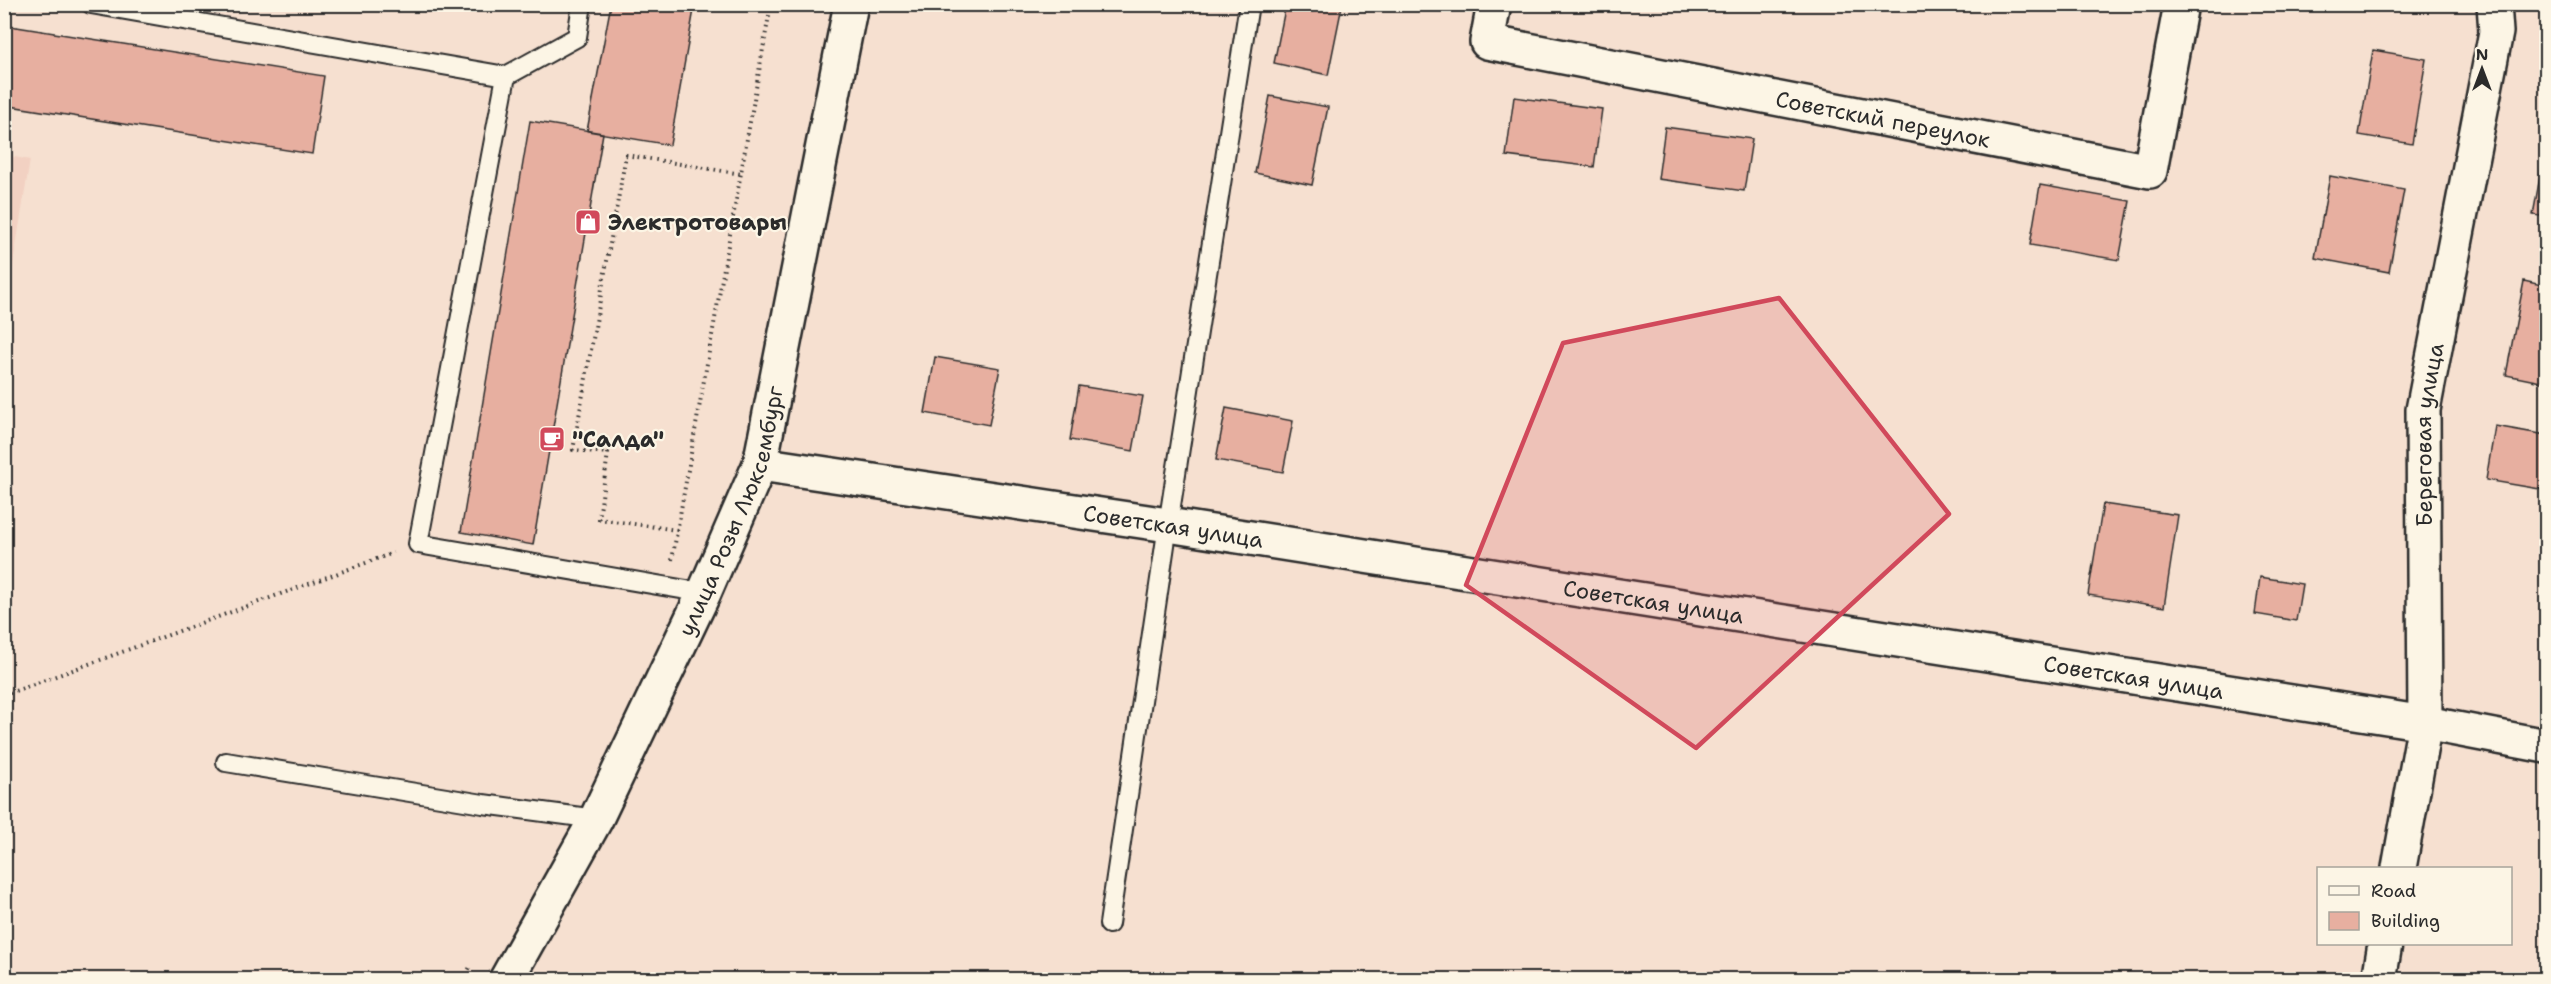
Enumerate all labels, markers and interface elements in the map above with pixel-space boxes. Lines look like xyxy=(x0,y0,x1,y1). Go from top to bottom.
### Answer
north arrow xyxy=(2452,39,2512,99)
text: N xyxy=(2476,44,2488,65)
street label: Советский переулок xyxy=(1773,84,1993,155)
shop icon: Электротовары xyxy=(573,207,603,237)
place label: Электротовары xyxy=(608,208,787,237)
street label: Береговая улица xyxy=(2409,340,2451,527)
street label: улица Розы Люксембург xyxy=(672,383,790,641)
cafe icon: "Салда" xyxy=(537,424,567,454)
place label: "Салда" xyxy=(572,425,664,454)
street label: Советская улица xyxy=(1081,499,1266,555)
street label: Советская улица xyxy=(1561,573,1746,631)
street label: Советская улица xyxy=(2041,649,2226,706)
legend xyxy=(2317,867,2512,945)
text: Road xyxy=(2371,879,2416,903)
text: Building xyxy=(2371,909,2440,933)

